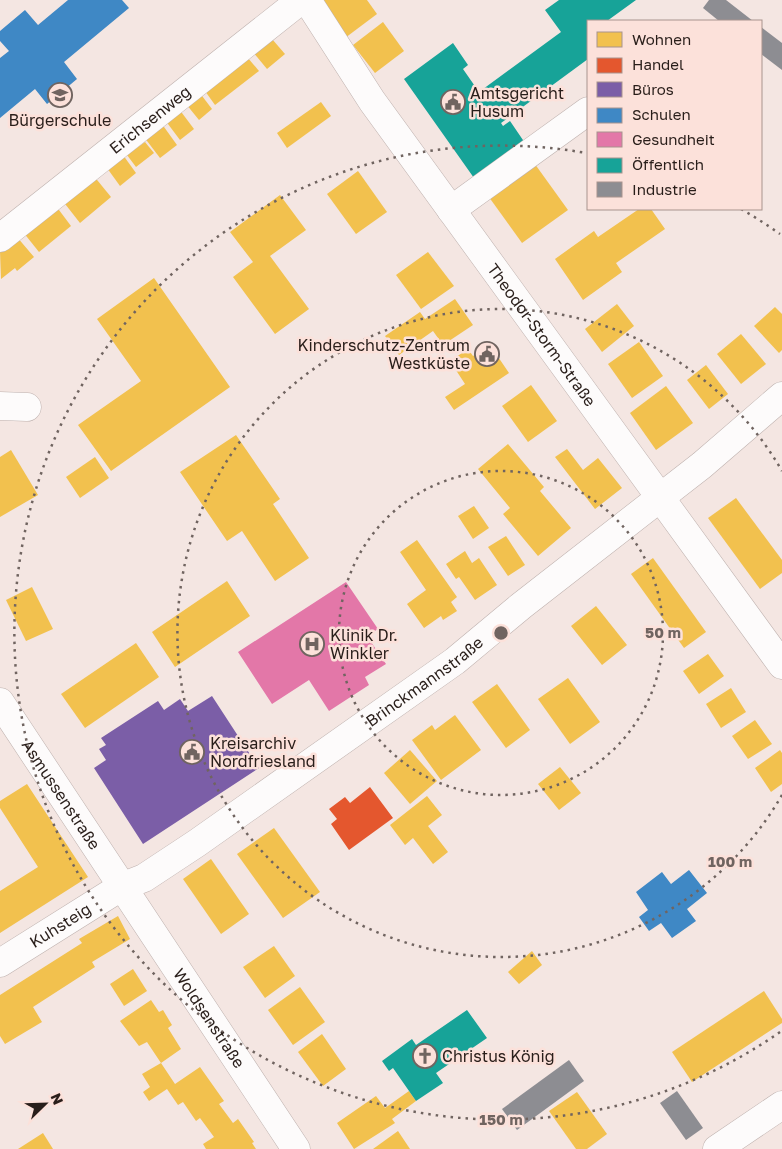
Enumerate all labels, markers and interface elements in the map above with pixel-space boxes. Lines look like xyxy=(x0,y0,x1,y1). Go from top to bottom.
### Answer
legend xyxy=(587,20,762,210)
text: Wohnen xyxy=(632,30,691,48)
text: Handel xyxy=(632,55,684,73)
text: Büros xyxy=(632,80,674,98)
street label: Erichsenweg xyxy=(105,81,195,158)
school or university icon: Bürgerschule xyxy=(47,82,73,108)
place label: Amtsgericht Husum xyxy=(470,83,564,121)
public building icon: Amtsgericht Husum xyxy=(440,89,466,115)
text: Schulen xyxy=(632,105,691,123)
place label: Bürgerschule xyxy=(9,110,111,130)
text: Gesundheit xyxy=(632,130,715,148)
text: Öffentlich xyxy=(632,155,704,173)
text: Industrie xyxy=(632,180,697,198)
street label: Theodor-Storm-Straße xyxy=(483,259,601,410)
place label: Kinderschutz-Zentrum Westküste xyxy=(297,335,470,373)
public building icon: Kinderschutz-Zentrum Westküste xyxy=(474,341,500,367)
text: 50 m xyxy=(645,623,681,641)
centre of rings xyxy=(492,624,510,642)
place label: Klinik Dr. Winkler xyxy=(330,625,398,663)
hospital icon: Klinik Dr. Winkler xyxy=(299,631,325,657)
street label: Brinckmannstraße xyxy=(362,632,487,731)
place label: Kreisarchiv Nordfriesland xyxy=(210,733,316,771)
street label: Asmussenstraße xyxy=(18,736,105,853)
public building icon: Kreisarchiv Nordfriesland xyxy=(179,739,205,765)
text: 100 m xyxy=(708,852,752,870)
street label: Kuhsteig xyxy=(26,899,94,952)
street label: Woldsenstraße xyxy=(169,964,249,1072)
church icon: Christus König xyxy=(412,1043,438,1069)
place label: Christus König xyxy=(442,1046,555,1066)
north arrow xyxy=(20,1079,70,1129)
text: N xyxy=(48,1091,67,1107)
text: 150 m xyxy=(479,1110,523,1128)

